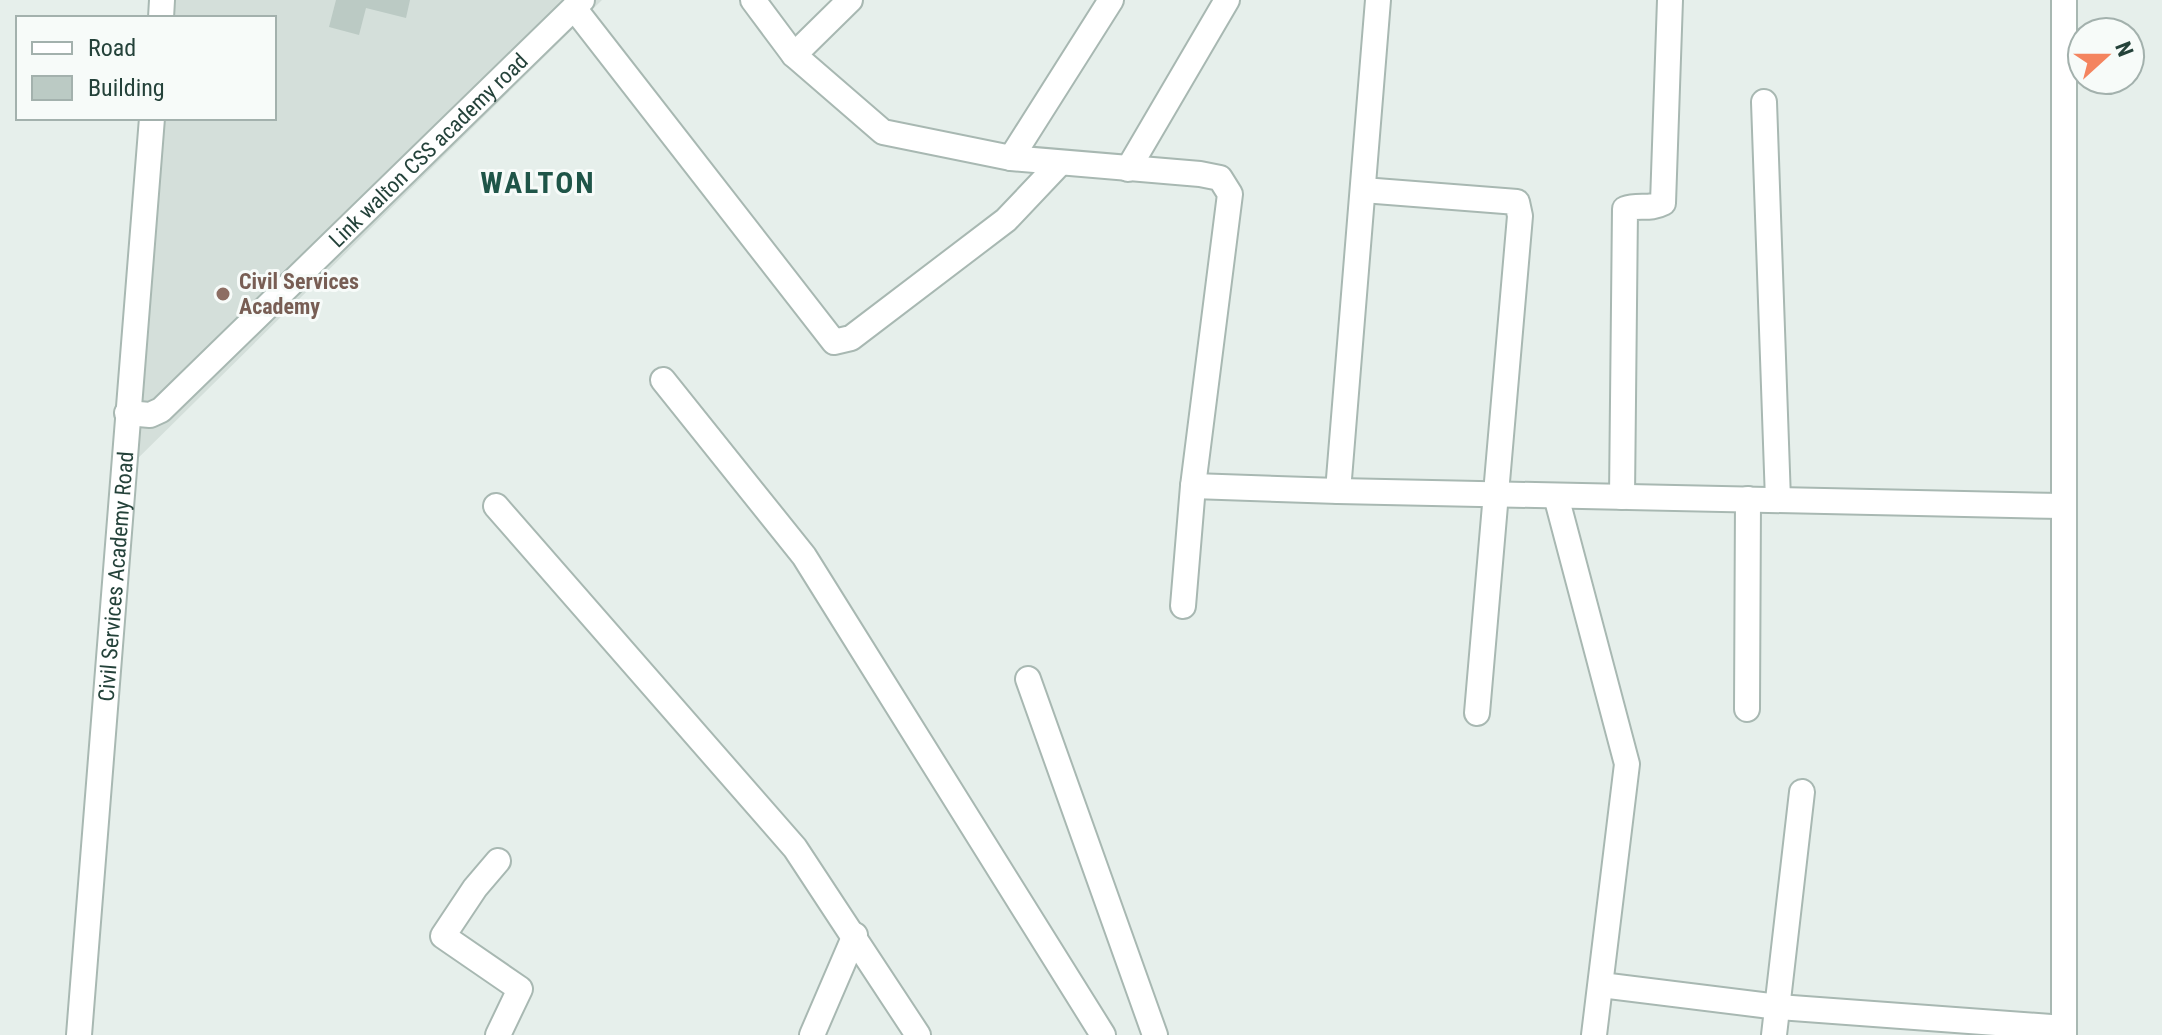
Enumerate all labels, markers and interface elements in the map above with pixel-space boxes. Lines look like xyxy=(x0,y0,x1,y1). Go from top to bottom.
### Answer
legend xyxy=(16,16,276,120)
north arrow xyxy=(2066,16,2146,96)
text: Road xyxy=(88,34,136,62)
text: N xyxy=(2110,38,2138,60)
street label: Link walton CSS academy road xyxy=(324,48,532,252)
text: Building xyxy=(88,74,165,102)
district label: WALTON xyxy=(480,165,596,200)
place label: Civil Services Academy xyxy=(239,269,359,319)
marker: Civil Services Academy xyxy=(214,285,232,303)
street label: Civil Services Academy Road xyxy=(93,451,138,702)

